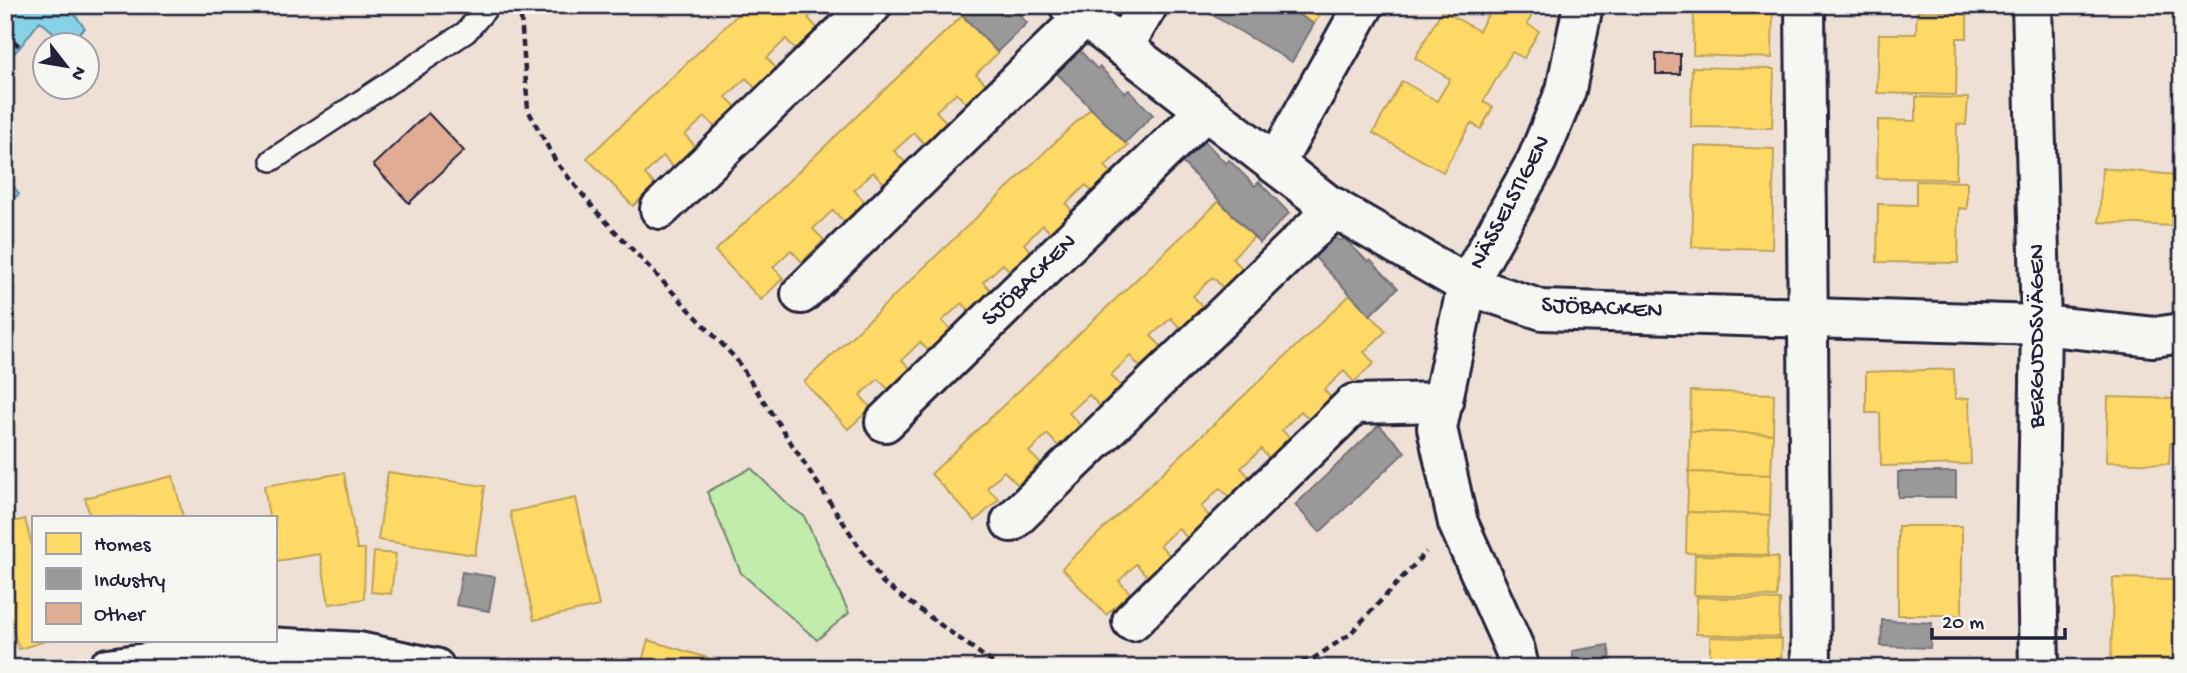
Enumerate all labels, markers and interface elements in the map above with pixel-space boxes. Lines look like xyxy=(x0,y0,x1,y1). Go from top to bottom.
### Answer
north arrow xyxy=(32,32,102,102)
text: N xyxy=(65,62,91,84)
street label: NÄSSELSTIGEN xyxy=(1464,131,1558,275)
street label: SJÖBACKEN xyxy=(976,228,1084,334)
street label: BERGUDDSVÄGEN xyxy=(2024,244,2053,429)
street label: SJÖBACKEN xyxy=(1541,291,1663,327)
legend xyxy=(32,516,276,642)
text: Homes xyxy=(94,534,152,559)
text: Industry xyxy=(94,570,165,595)
scale bar xyxy=(1932,596,2064,640)
text: Other xyxy=(94,604,146,629)
text: 20 m xyxy=(1942,612,1984,637)

